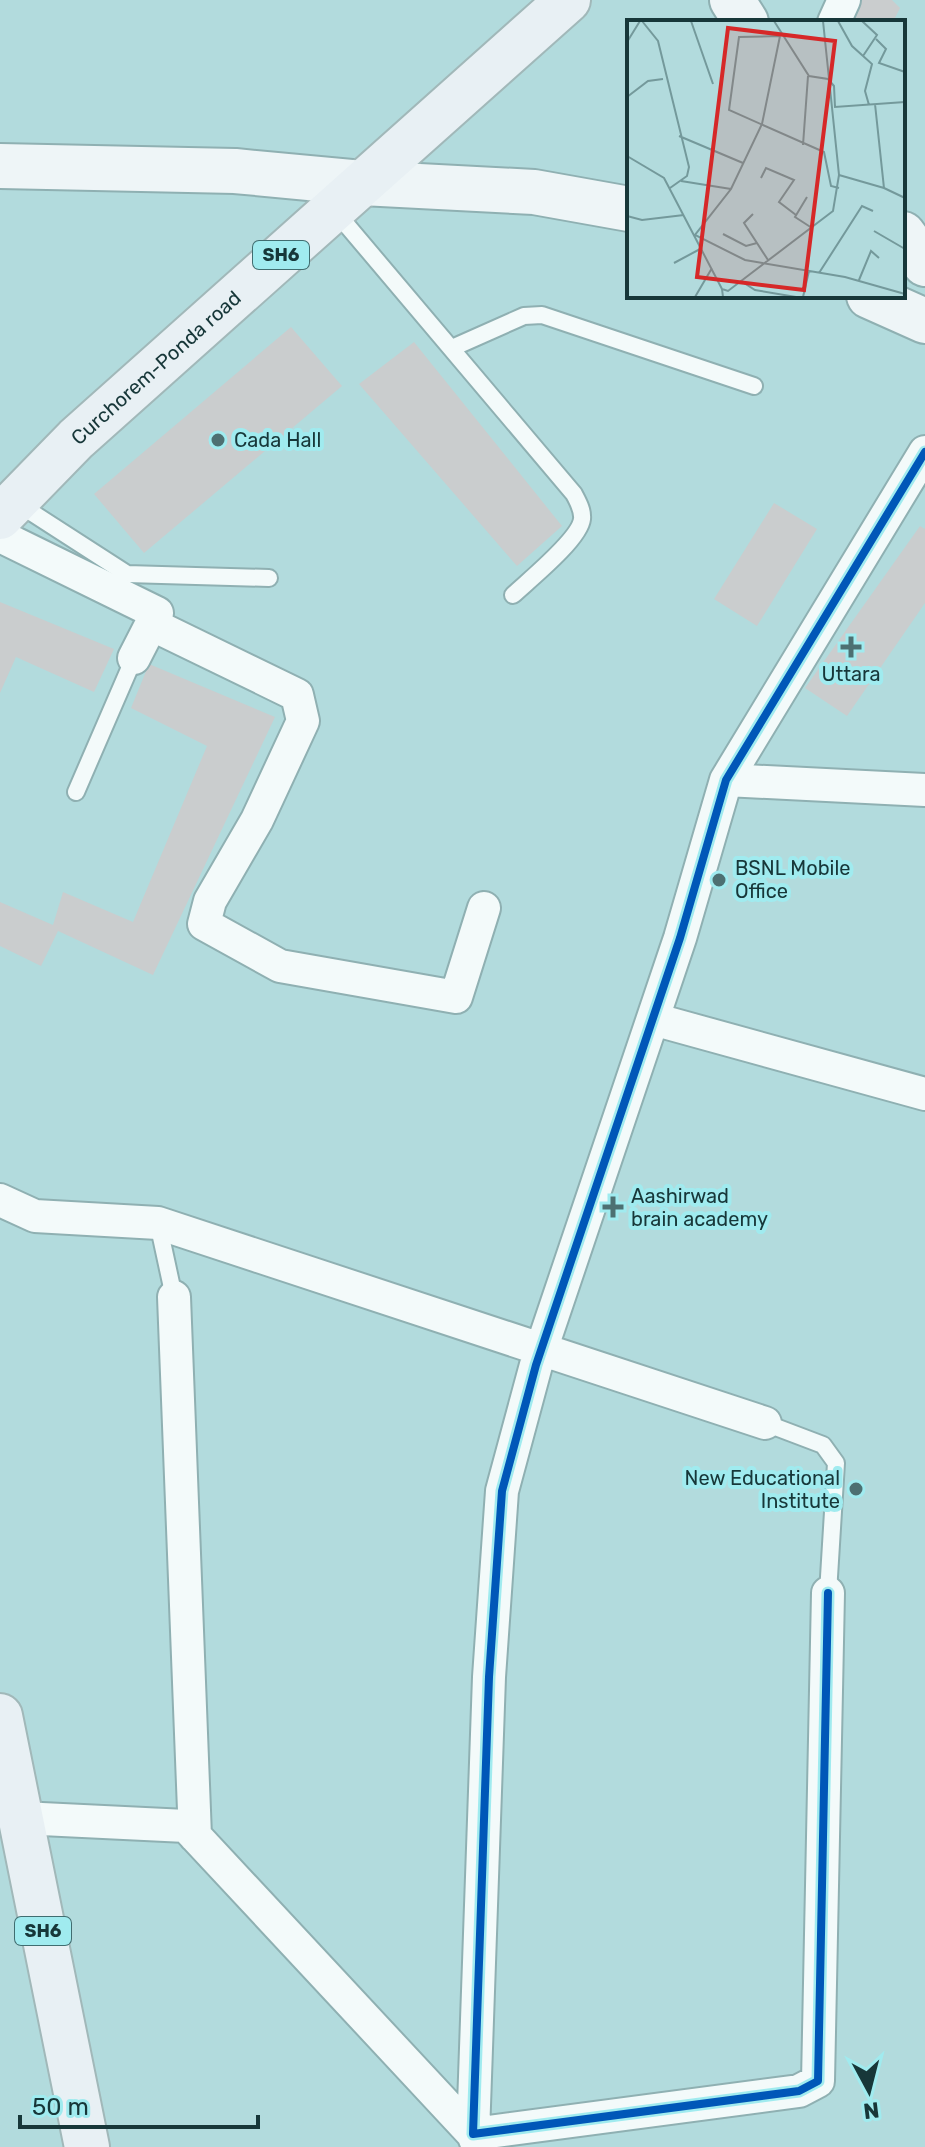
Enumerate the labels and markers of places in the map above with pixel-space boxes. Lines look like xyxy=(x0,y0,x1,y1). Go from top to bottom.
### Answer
place label: Cada Hall xyxy=(234,428,321,452)
marker: Cada Hall xyxy=(209,431,227,449)
marker: Uttara xyxy=(840,636,862,658)
place label: Uttara xyxy=(821,662,881,686)
place label: BSNL Mobile Office xyxy=(735,856,851,903)
marker: BSNL Mobile Office xyxy=(710,871,728,889)
place label: Aashirwad brain academy xyxy=(631,1184,768,1231)
marker: Aashirwad brain academy xyxy=(602,1196,624,1218)
place label: New Educational Institute xyxy=(685,1466,840,1513)
marker: New Educational Institute xyxy=(847,1480,865,1498)

